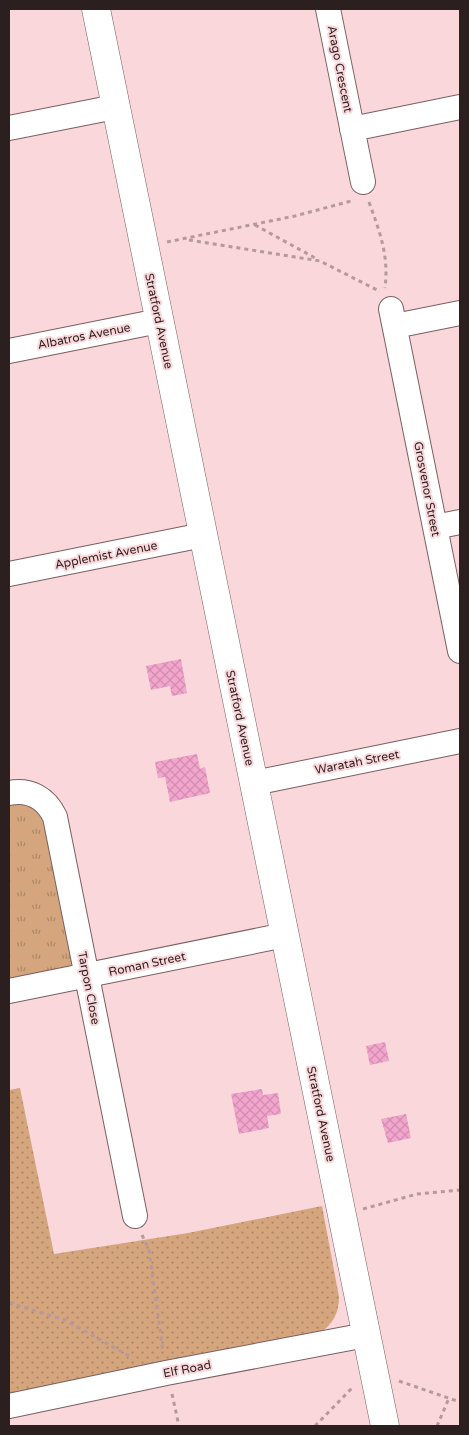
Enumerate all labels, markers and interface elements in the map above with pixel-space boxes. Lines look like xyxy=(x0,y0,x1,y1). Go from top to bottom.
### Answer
street label: Arago Crescent xyxy=(325,24,355,114)
street label: Stratford Avenue xyxy=(142,272,176,370)
street label: Albatros Avenue xyxy=(36,320,132,352)
street label: Grosvenor Street xyxy=(411,440,443,538)
street label: Applemist Avenue xyxy=(54,538,159,572)
street label: Stratford Avenue xyxy=(223,669,257,767)
street label: Waratah Street xyxy=(314,747,401,777)
street label: Roman Street xyxy=(107,949,187,979)
street label: Tarpon Close xyxy=(75,950,103,1026)
street label: Stratford Avenue xyxy=(304,1065,338,1163)
street label: Elf Road xyxy=(162,1358,212,1380)

